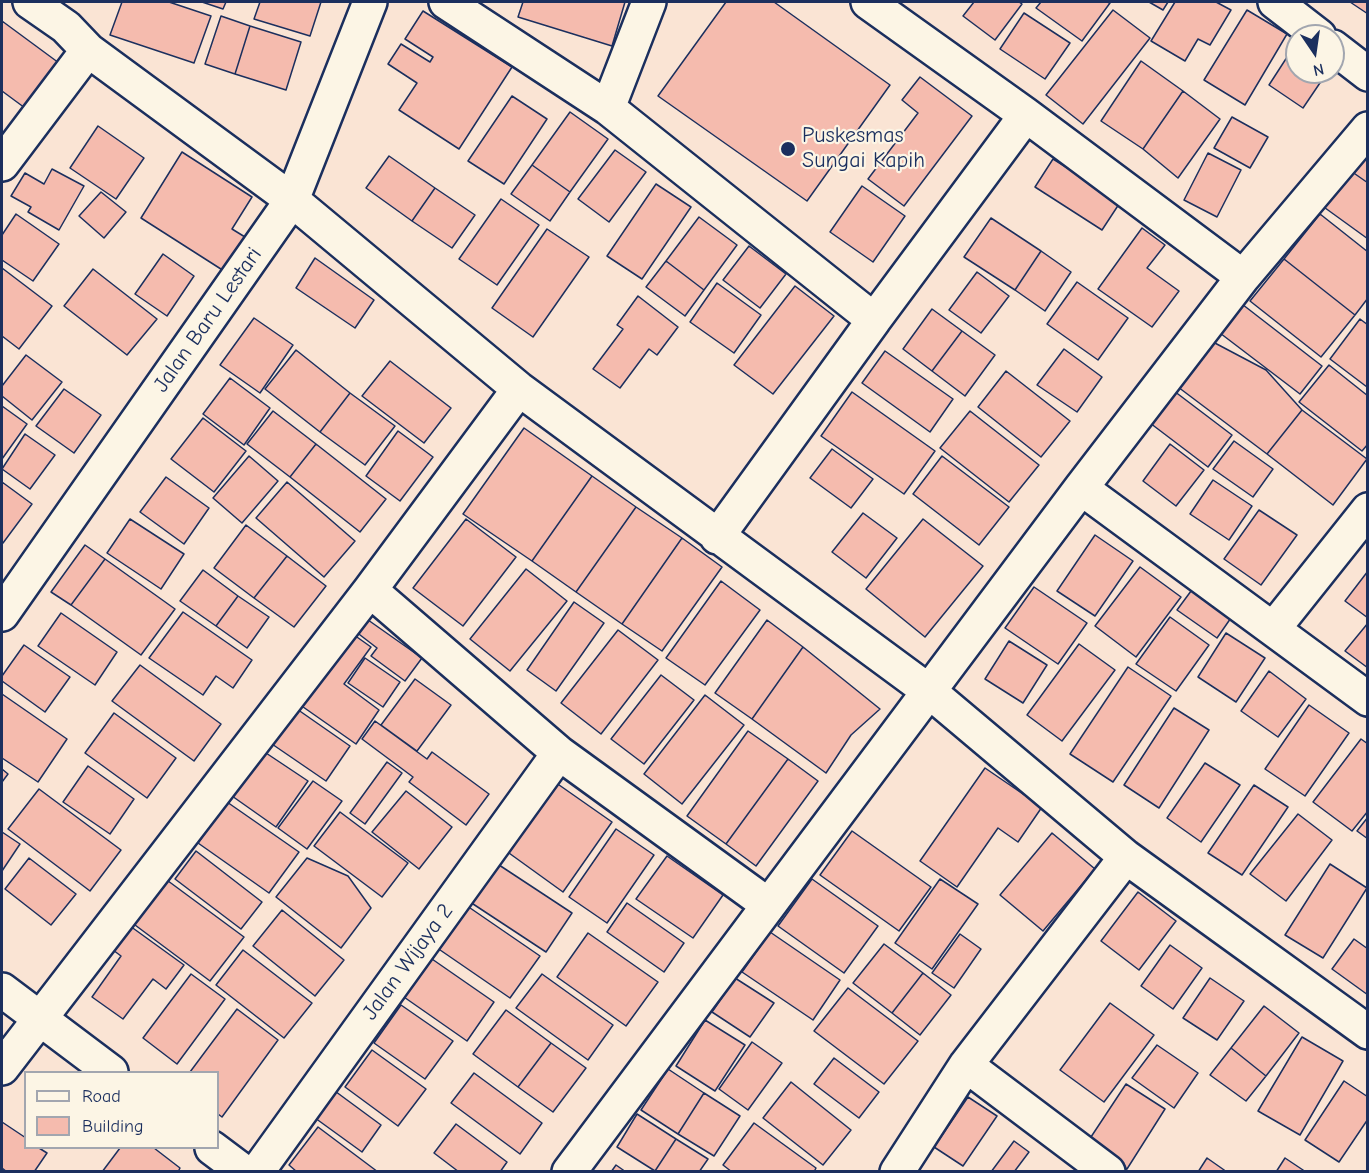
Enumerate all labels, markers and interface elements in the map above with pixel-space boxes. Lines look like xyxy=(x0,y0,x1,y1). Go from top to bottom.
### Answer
north arrow xyxy=(1285,24,1345,84)
text: N xyxy=(1311,60,1326,80)
place label: Puskesmas Sungai Kapih xyxy=(802,123,925,174)
marker: Puskesmas Sungai Kapih xyxy=(779,140,797,158)
street label: Jalan Baru Lestari xyxy=(148,242,268,398)
street label: Jalan Wijaya 2 xyxy=(357,899,459,1025)
legend xyxy=(24,1071,219,1149)
text: Road xyxy=(82,1086,121,1107)
text: Building xyxy=(82,1116,144,1137)

